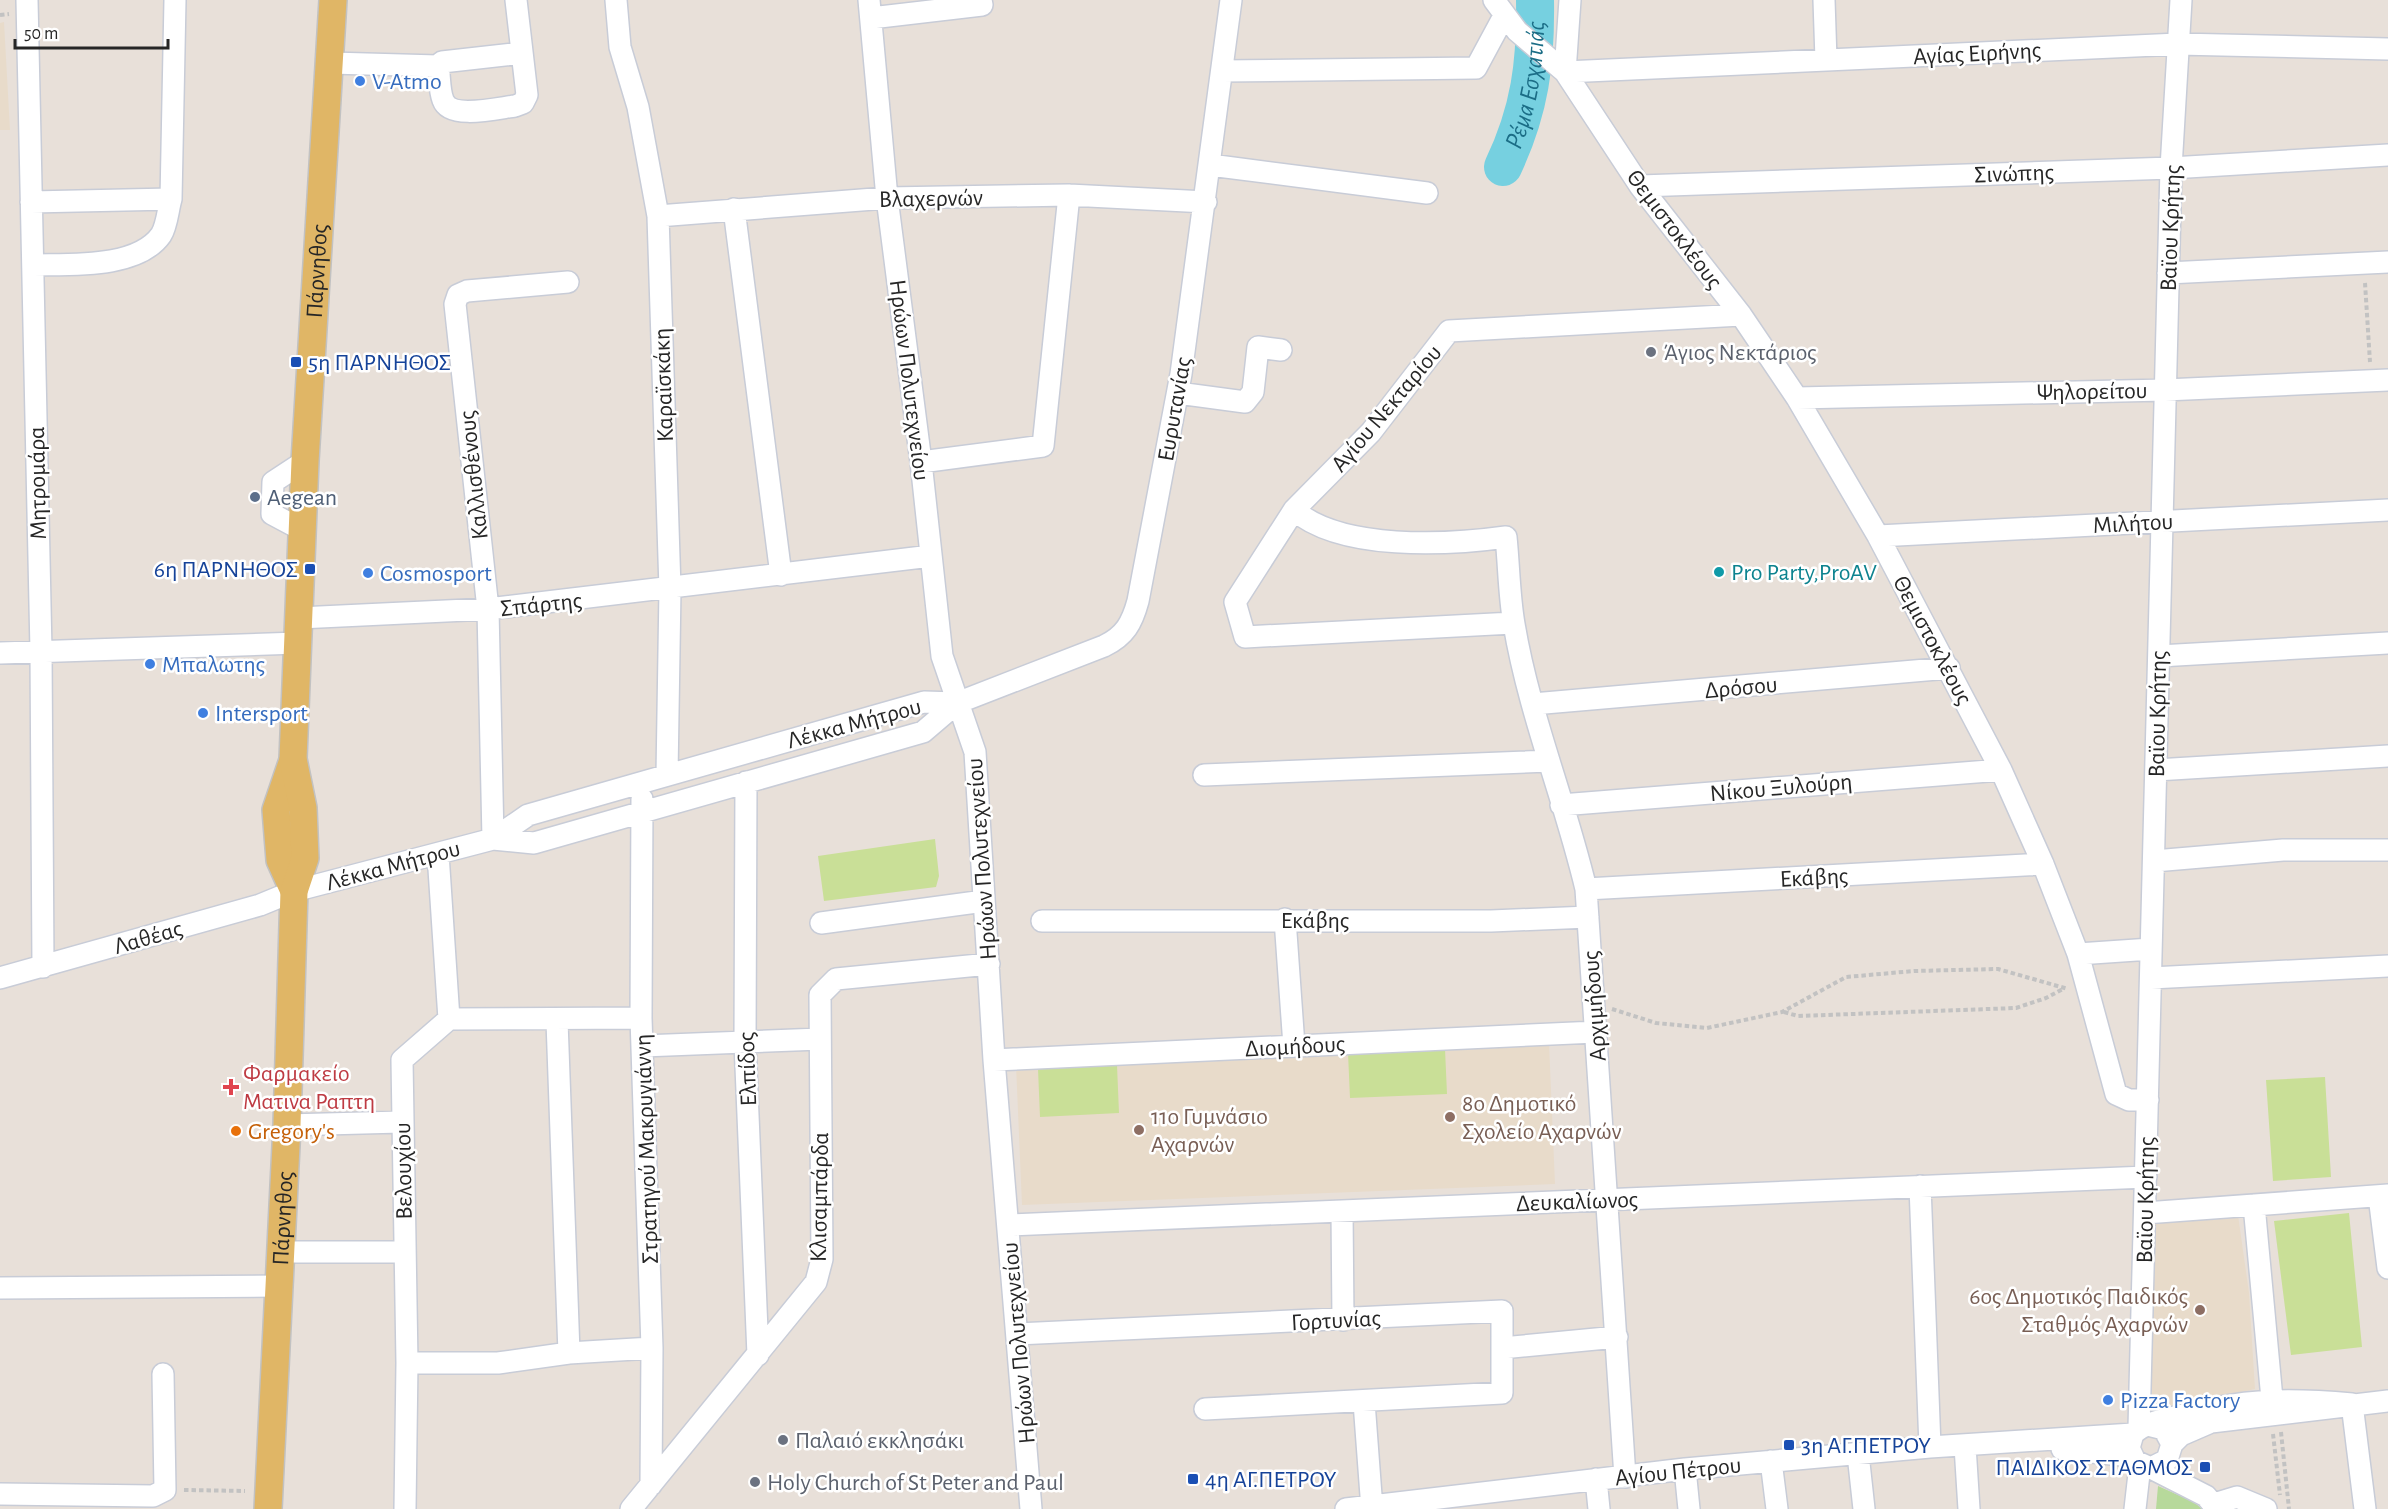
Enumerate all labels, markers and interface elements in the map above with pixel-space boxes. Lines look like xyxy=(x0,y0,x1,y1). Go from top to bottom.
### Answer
scale bar xyxy=(15,12,168,50)
water label: Ρέμα Εσχατιάς xyxy=(1500,21,1549,152)
text: 50 m xyxy=(24,25,58,43)
street label: Αγίας Ειρήνης xyxy=(1912,39,2042,69)
place label: V-Atmo xyxy=(372,70,442,94)
marker: V-Atmo xyxy=(353,74,367,88)
street label: Σινώπης xyxy=(1974,161,2054,187)
street label: Βαϊου Κρήτης xyxy=(2157,164,2185,292)
street label: Θεμιστοκλέους xyxy=(1622,166,1727,294)
street label: Βλαχερνών xyxy=(879,186,983,212)
street label: Πάρνηθος xyxy=(303,223,332,319)
street label: Ηρώων Πολυτεχνείου xyxy=(885,278,933,482)
street label: Καραϊσκάκη xyxy=(650,327,678,442)
street label: Αγίου Νεκταρίου xyxy=(1327,341,1447,477)
place label: Άγιος Νεκτάριος xyxy=(1663,341,1817,365)
marker: Άγιος Νεκτάριος xyxy=(1644,345,1658,359)
place label: 5η ΠΑΡΝΗΘΟΣ xyxy=(308,351,451,375)
marker: 5η ΠΑΡΝΗΘΟΣ xyxy=(289,355,303,369)
street label: Ευρυτανίας xyxy=(1154,355,1196,463)
street label: Ψηλορείτου xyxy=(2036,379,2148,405)
street label: Καλλισθένους xyxy=(455,409,493,541)
street label: Μητρομάρα xyxy=(25,426,51,540)
place label: Aegean xyxy=(267,486,337,510)
marker: Aegean xyxy=(248,490,262,504)
street label: Μιλήτου xyxy=(2092,510,2174,538)
place label: 6η ΠΑΡΝΗΘΟΣ xyxy=(154,558,298,582)
place label: Pro Party,ProAV xyxy=(1731,561,1877,585)
marker: 6η ΠΑΡΝΗΘΟΣ xyxy=(303,562,317,576)
place label: Cosmosport xyxy=(380,562,492,586)
marker: Pro Party,ProAV xyxy=(1712,565,1726,579)
marker: Cosmosport xyxy=(361,566,375,580)
street label: Θεμιστοκλέους xyxy=(1888,572,1976,709)
street label: Σπάρτης xyxy=(499,589,583,621)
street label: Βαϊου Κρήτης xyxy=(2145,650,2171,778)
place label: Μπαλωτης xyxy=(162,653,265,677)
marker: Μπαλωτης xyxy=(143,657,157,671)
street label: Δρόσου xyxy=(1704,673,1779,703)
street label: Λέκκα Μήτρου xyxy=(785,695,924,753)
place label: Intersport xyxy=(215,702,308,726)
marker: Intersport xyxy=(196,706,210,720)
street label: Ηρώων Πολυτεχνείου xyxy=(963,757,1001,961)
street label: Νίκου Ξυλούρη xyxy=(1709,770,1853,806)
street label: Λέκκα Μήτρου xyxy=(324,837,463,895)
street label: Εκάβης xyxy=(1779,864,1849,892)
street label: Εκάβης xyxy=(1281,909,1349,933)
street label: Λαθέας xyxy=(111,917,185,959)
street label: Αρχιμήδους xyxy=(1579,950,1611,1062)
street label: Ελπίδος xyxy=(735,1031,761,1107)
street label: Διομήδους xyxy=(1244,1032,1346,1062)
street label: Στρατηγού Μακρυγιάννη xyxy=(631,1033,663,1265)
place label: Φαρμακείο Ματινα Ραπτη xyxy=(243,1062,375,1114)
marker: Φαρμακείο Ματινα Ραπτη xyxy=(224,1080,238,1094)
place label: 8ο Δημοτικό Σχολείο Αχαρνών xyxy=(1462,1092,1622,1144)
place label: 11ο Γυμνάσιο Αχαρνών xyxy=(1151,1105,1268,1157)
marker: 8ο Δημοτικό Σχολείο Αχαρνών xyxy=(1443,1110,1457,1124)
place label: Gregory's xyxy=(248,1120,335,1144)
street label: Βελουχίου xyxy=(391,1122,417,1220)
marker: 11ο Γυμνάσιο Αχαρνών xyxy=(1132,1123,1146,1137)
marker: Gregory's xyxy=(229,1124,243,1138)
street label: Κλισαμπάρδα xyxy=(807,1132,833,1262)
street label: Βαϊου Κρήτης xyxy=(2133,1136,2159,1264)
street label: Πάρνηθος xyxy=(269,1171,298,1266)
street label: Δευκαλίωνος xyxy=(1516,1188,1639,1216)
street label: Ηρώων Πολυτεχνείου xyxy=(998,1241,1040,1445)
place label: 6ος Δημοτικός Παιδικός Σταθμός Αχαρνών xyxy=(1969,1285,2188,1337)
marker: 6ος Δημοτικός Παιδικός Σταθμός Αχαρνών xyxy=(2193,1303,2207,1317)
street label: Γορτυνίας xyxy=(1290,1307,1382,1335)
place label: Pizza Factory xyxy=(2120,1389,2240,1413)
marker: Pizza Factory xyxy=(2101,1393,2115,1407)
place label: Παλαιό εκκλησάκι xyxy=(795,1429,964,1453)
marker: Παλαιό εκκλησάκι xyxy=(776,1433,790,1447)
place label: 3η ΑΓ.ΠΕΤΡΟΥ xyxy=(1801,1434,1931,1458)
marker: 3η ΑΓ.ΠΕΤΡΟΥ xyxy=(1782,1438,1796,1452)
street label: Αγίου Πέτρου xyxy=(1614,1453,1743,1491)
place label: ΠΑΙΔΙΚΟΣ ΣΤΑΘΜΟΣ xyxy=(1996,1456,2193,1480)
marker: ΠΑΙΔΙΚΟΣ ΣΤΑΘΜΟΣ xyxy=(2198,1460,2212,1474)
place label: 4η ΑΓ.ΠΕΤΡΟΥ xyxy=(1205,1468,1337,1492)
place label: Holy Church of St Peter and Paul xyxy=(767,1471,1064,1495)
marker: 4η ΑΓ.ΠΕΤΡΟΥ xyxy=(1186,1472,1200,1486)
marker: Holy Church of St Peter and Paul xyxy=(748,1475,762,1489)

